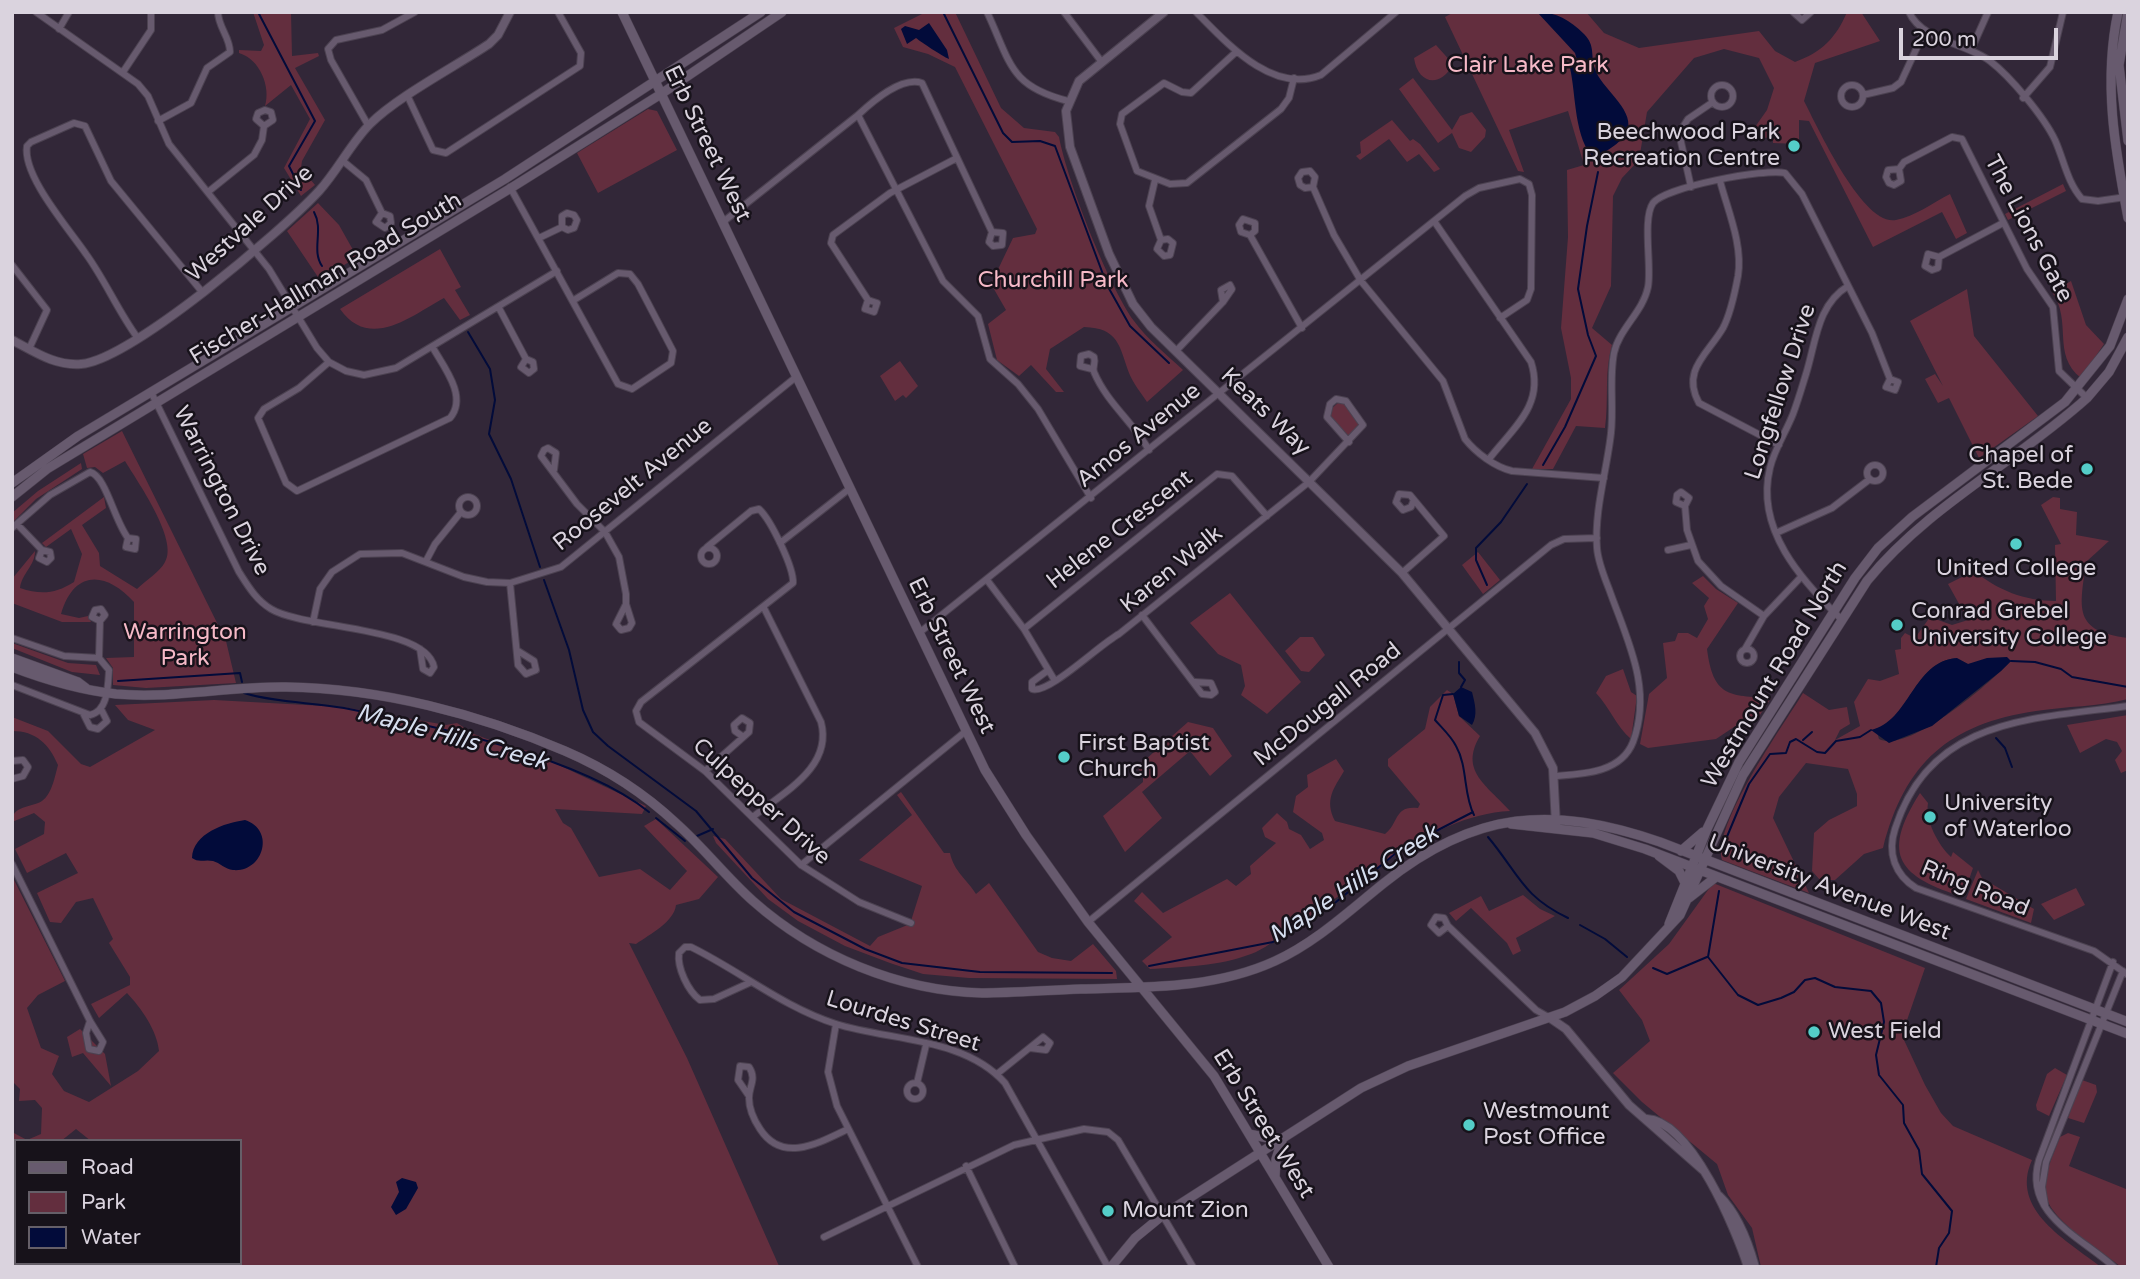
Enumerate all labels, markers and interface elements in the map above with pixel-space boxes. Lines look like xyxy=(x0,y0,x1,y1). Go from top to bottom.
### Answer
scale bar xyxy=(1902,14,2061,58)
text: 200 m xyxy=(1912,27,1976,52)
park label: Clair Lake Park xyxy=(1447,52,1609,80)
street label: Erb Street West xyxy=(657,61,757,227)
place label: Beechwood Park Recreation Centre xyxy=(1583,119,1780,173)
marker: Beechwood Park Recreation Centre xyxy=(1786,138,1802,154)
street label: The Lions Gate xyxy=(1978,151,2078,307)
street label: Westvale Drive xyxy=(181,160,319,288)
street label: Fischer-Hallman Road South xyxy=(185,187,467,371)
park label: Churchill Park xyxy=(978,267,1128,295)
street label: Longfellow Drive xyxy=(1740,301,1822,483)
street label: Keats Way xyxy=(1214,362,1316,462)
street label: Amos Avenue xyxy=(1071,378,1207,494)
street label: Warrington Drive xyxy=(166,402,276,580)
street label: Roosevelt Avenue xyxy=(548,413,718,557)
place label: Chapel of St. Bede xyxy=(1968,442,2073,496)
marker: Chapel of St. Bede xyxy=(2079,461,2095,477)
street label: Helene Crescent xyxy=(1041,464,1199,596)
street label: Karen Walk xyxy=(1115,520,1229,620)
marker: United College xyxy=(2008,536,2024,552)
place label: United College xyxy=(1936,555,2096,583)
street label: Westmount Road North xyxy=(1696,556,1854,794)
street label: Erb Street West xyxy=(901,573,1001,739)
place label: Conrad Grebel University College xyxy=(1911,598,2107,652)
marker: Conrad Grebel University College xyxy=(1889,617,1905,633)
park label: Warrington Park xyxy=(123,619,247,673)
street label: McDougall Road xyxy=(1249,637,1407,773)
water label: Maple Hills Creek xyxy=(353,699,551,777)
place label: First Baptist Church xyxy=(1078,730,1210,784)
street label: Culpepper Drive xyxy=(686,733,836,871)
marker: First Baptist Church xyxy=(1056,749,1072,765)
place label: University of Waterloo xyxy=(1944,790,2072,844)
marker: University of Waterloo xyxy=(1922,809,1938,825)
water label: Maple Hills Creek xyxy=(1264,819,1444,951)
street label: University Avenue West xyxy=(1704,829,1954,947)
street label: Ring Road xyxy=(1917,855,2033,923)
street label: Lourdes Street xyxy=(822,985,984,1059)
place label: West Field xyxy=(1828,1018,1942,1046)
marker: West Field xyxy=(1806,1024,1822,1040)
street label: Erb Street West xyxy=(1206,1044,1320,1204)
place label: Westmount Post Office xyxy=(1483,1098,1610,1152)
marker: Westmount Post Office xyxy=(1461,1117,1477,1133)
legend xyxy=(14,1139,242,1265)
text: Road xyxy=(81,1155,134,1180)
text: Park xyxy=(81,1190,126,1215)
place label: Mount Zion xyxy=(1122,1197,1249,1225)
marker: Mount Zion xyxy=(1100,1203,1116,1219)
text: Water xyxy=(81,1225,141,1250)

